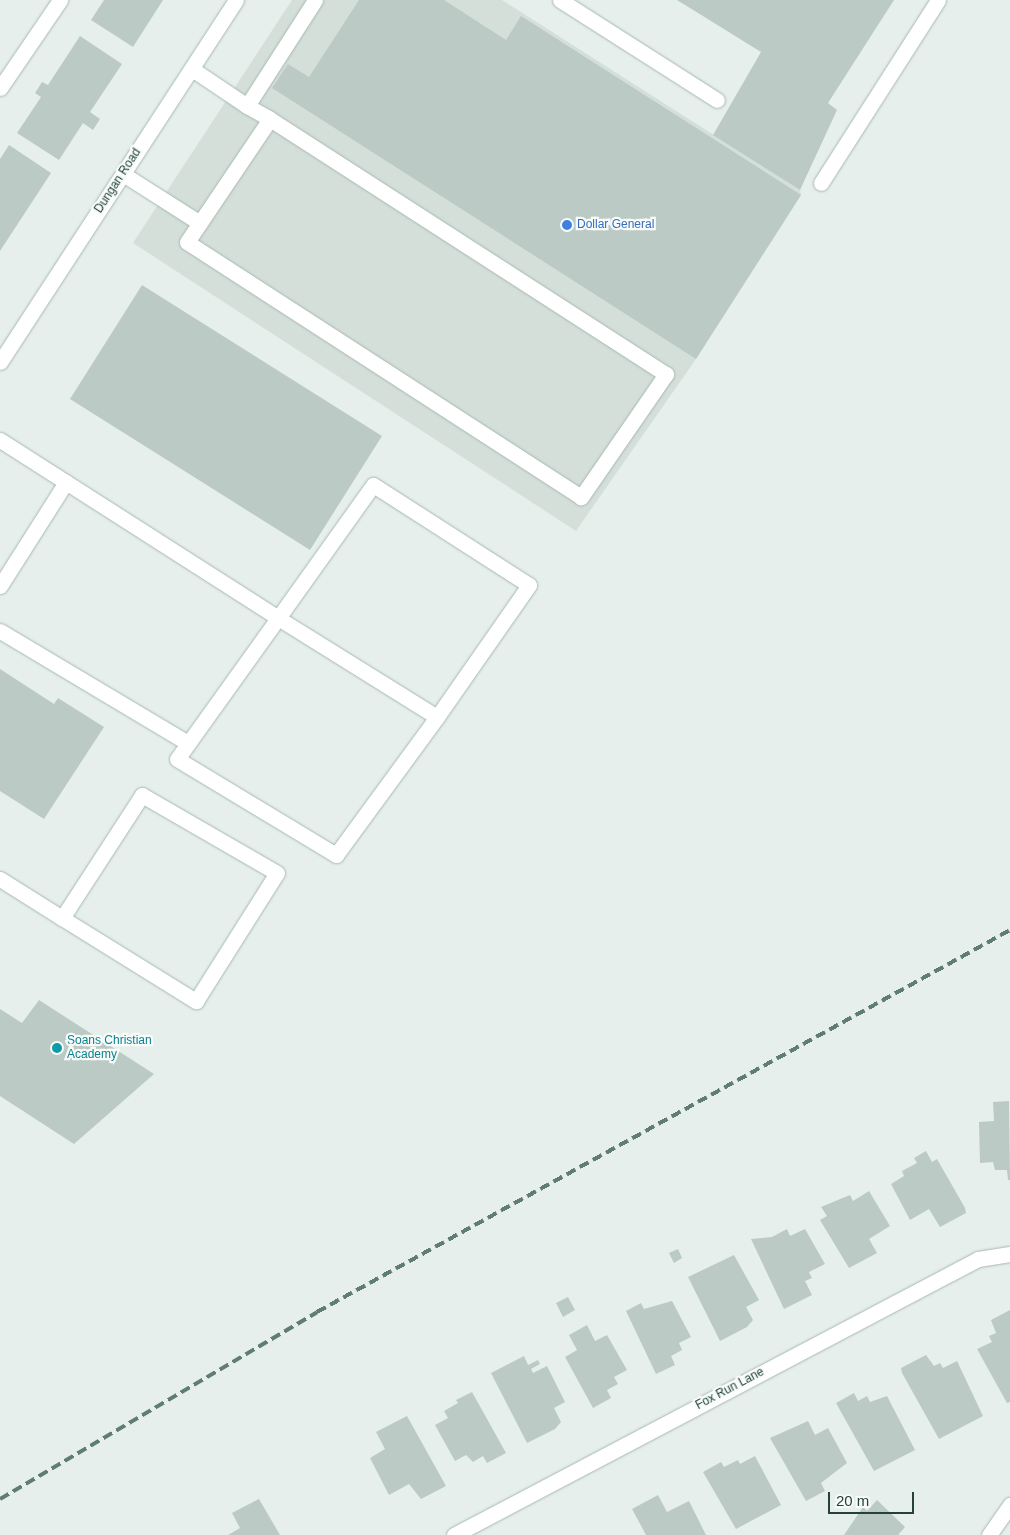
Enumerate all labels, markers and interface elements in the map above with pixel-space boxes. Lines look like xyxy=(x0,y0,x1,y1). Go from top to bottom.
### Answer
street label: Dungan Road xyxy=(92,146,144,216)
place label: Dollar General xyxy=(577,218,654,232)
marker: Dollar General xyxy=(561,219,573,231)
place label: Soans Christian Academy xyxy=(67,1034,152,1062)
marker: Soans Christian Academy xyxy=(51,1042,63,1054)
street label: Fox Run Lane xyxy=(693,1365,767,1413)
scale bar xyxy=(830,1482,916,1514)
text: 20 m xyxy=(836,1492,869,1509)

